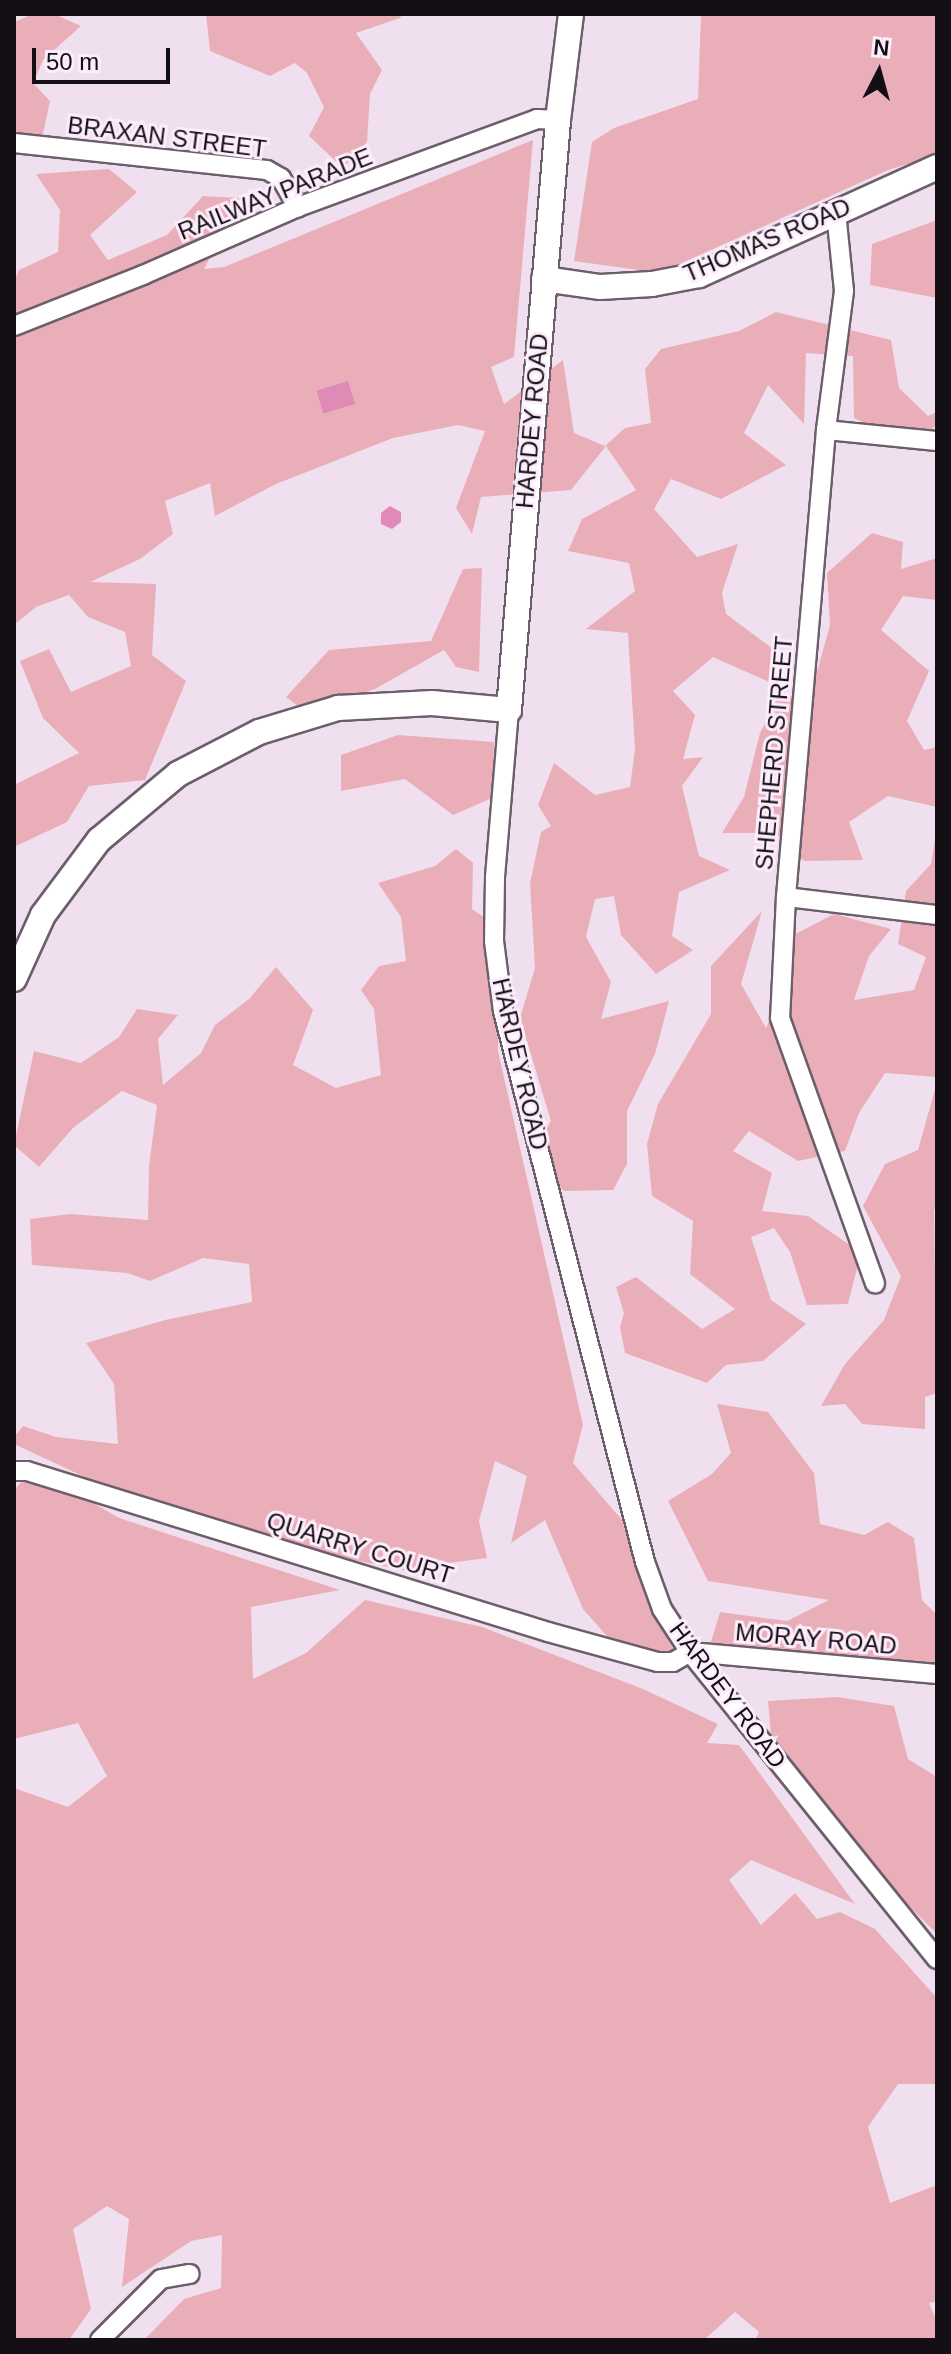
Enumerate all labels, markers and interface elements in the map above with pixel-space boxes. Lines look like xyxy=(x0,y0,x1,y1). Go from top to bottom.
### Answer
scale bar xyxy=(36,32,174,82)
north arrow xyxy=(839,32,919,112)
text: N xyxy=(872,34,891,61)
text: 50 m xyxy=(46,48,99,75)
street label: BRAXAN STREET xyxy=(66,111,268,163)
street label: RAILWAY PARADE xyxy=(174,142,376,246)
street label: THOMAS ROAD xyxy=(679,192,855,288)
street label: HARDEY ROAD xyxy=(510,332,554,510)
street label: SHEPHERD STREET xyxy=(749,635,799,871)
street label: HARDEY ROAD xyxy=(486,975,554,1153)
street label: QUARRY COURT xyxy=(263,1506,457,1590)
street label: HARDEY ROAD xyxy=(664,1616,792,1774)
street label: MORAY ROAD xyxy=(734,1618,898,1660)

